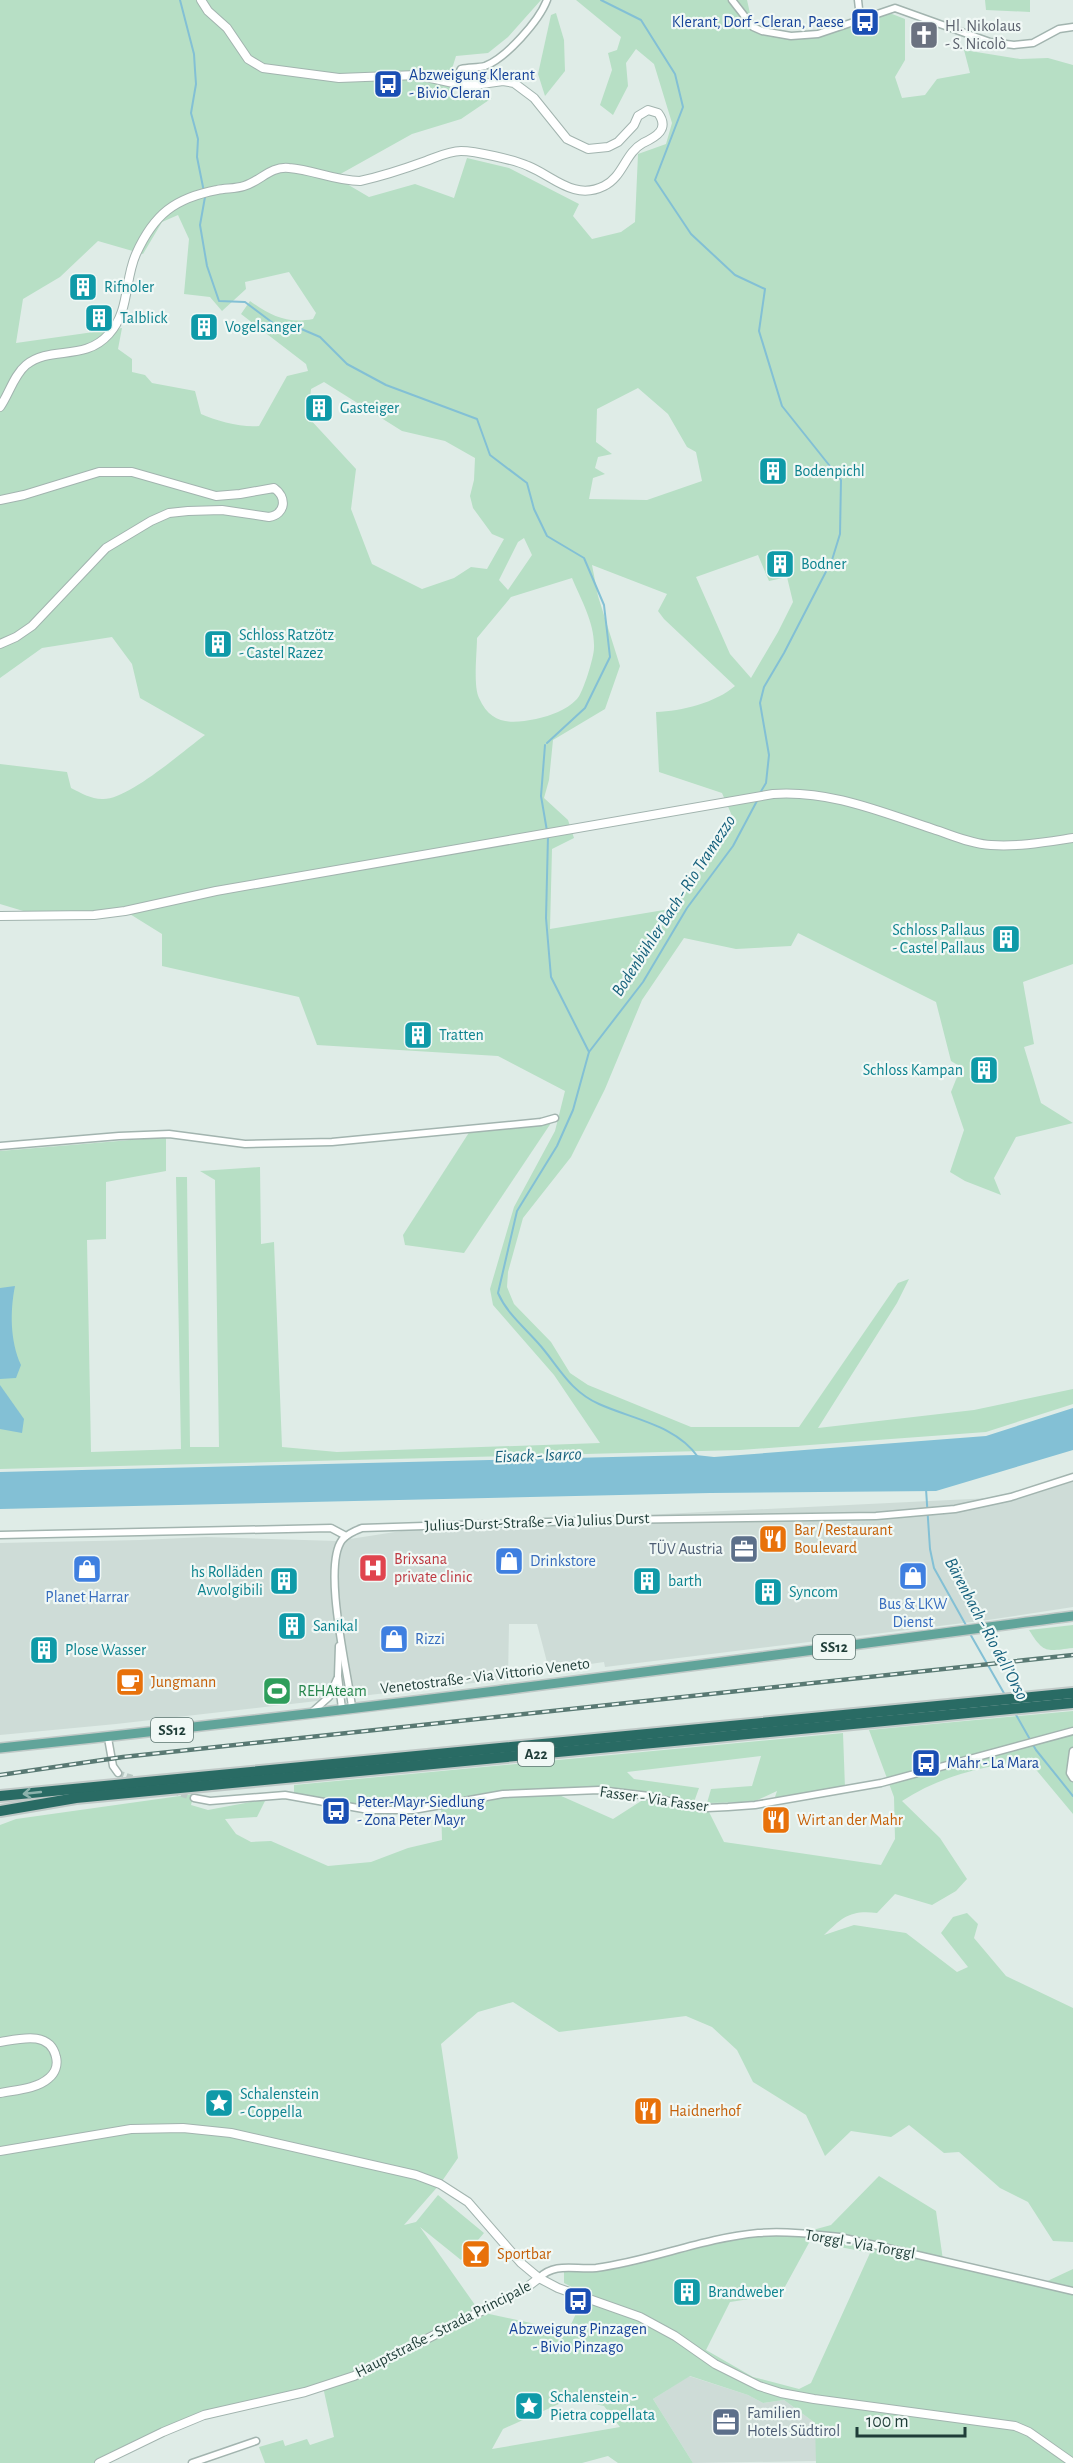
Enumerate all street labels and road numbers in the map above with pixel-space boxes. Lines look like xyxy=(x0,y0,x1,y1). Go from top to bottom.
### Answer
street label: Julius-Durst-Straße - Via Julius Durst xyxy=(424,1510,650,1534)
road number: SS12 xyxy=(813,1635,855,1659)
street label: Venetostraße - Via Vittorio Veneto xyxy=(379,1655,591,1697)
road number: SS12 xyxy=(151,1718,193,1742)
road number: A22 xyxy=(518,1742,554,1766)
street label: Fasser - Via Fasser xyxy=(599,1783,710,1815)
street label: Torggl - Via Torggl xyxy=(804,2226,916,2262)
street label: Hauptstraße - Strada Principale xyxy=(353,2278,533,2380)

